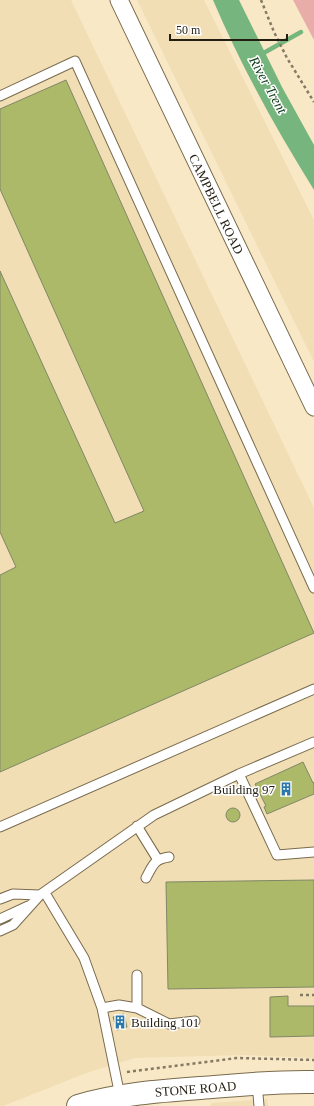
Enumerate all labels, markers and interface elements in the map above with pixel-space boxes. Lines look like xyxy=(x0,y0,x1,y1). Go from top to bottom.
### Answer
scale bar xyxy=(170,16,287,42)
text: 50 m xyxy=(176,23,201,37)
water label: River Trent xyxy=(246,53,290,117)
street label: CAMPBELL ROAD xyxy=(186,151,247,256)
building icon: Building 97 xyxy=(278,781,294,797)
place label: Building 97 xyxy=(213,782,275,797)
building icon: Building 101 xyxy=(112,1014,128,1030)
place label: Building 101 xyxy=(131,1015,199,1030)
street label: STONE ROAD xyxy=(154,1078,237,1099)

